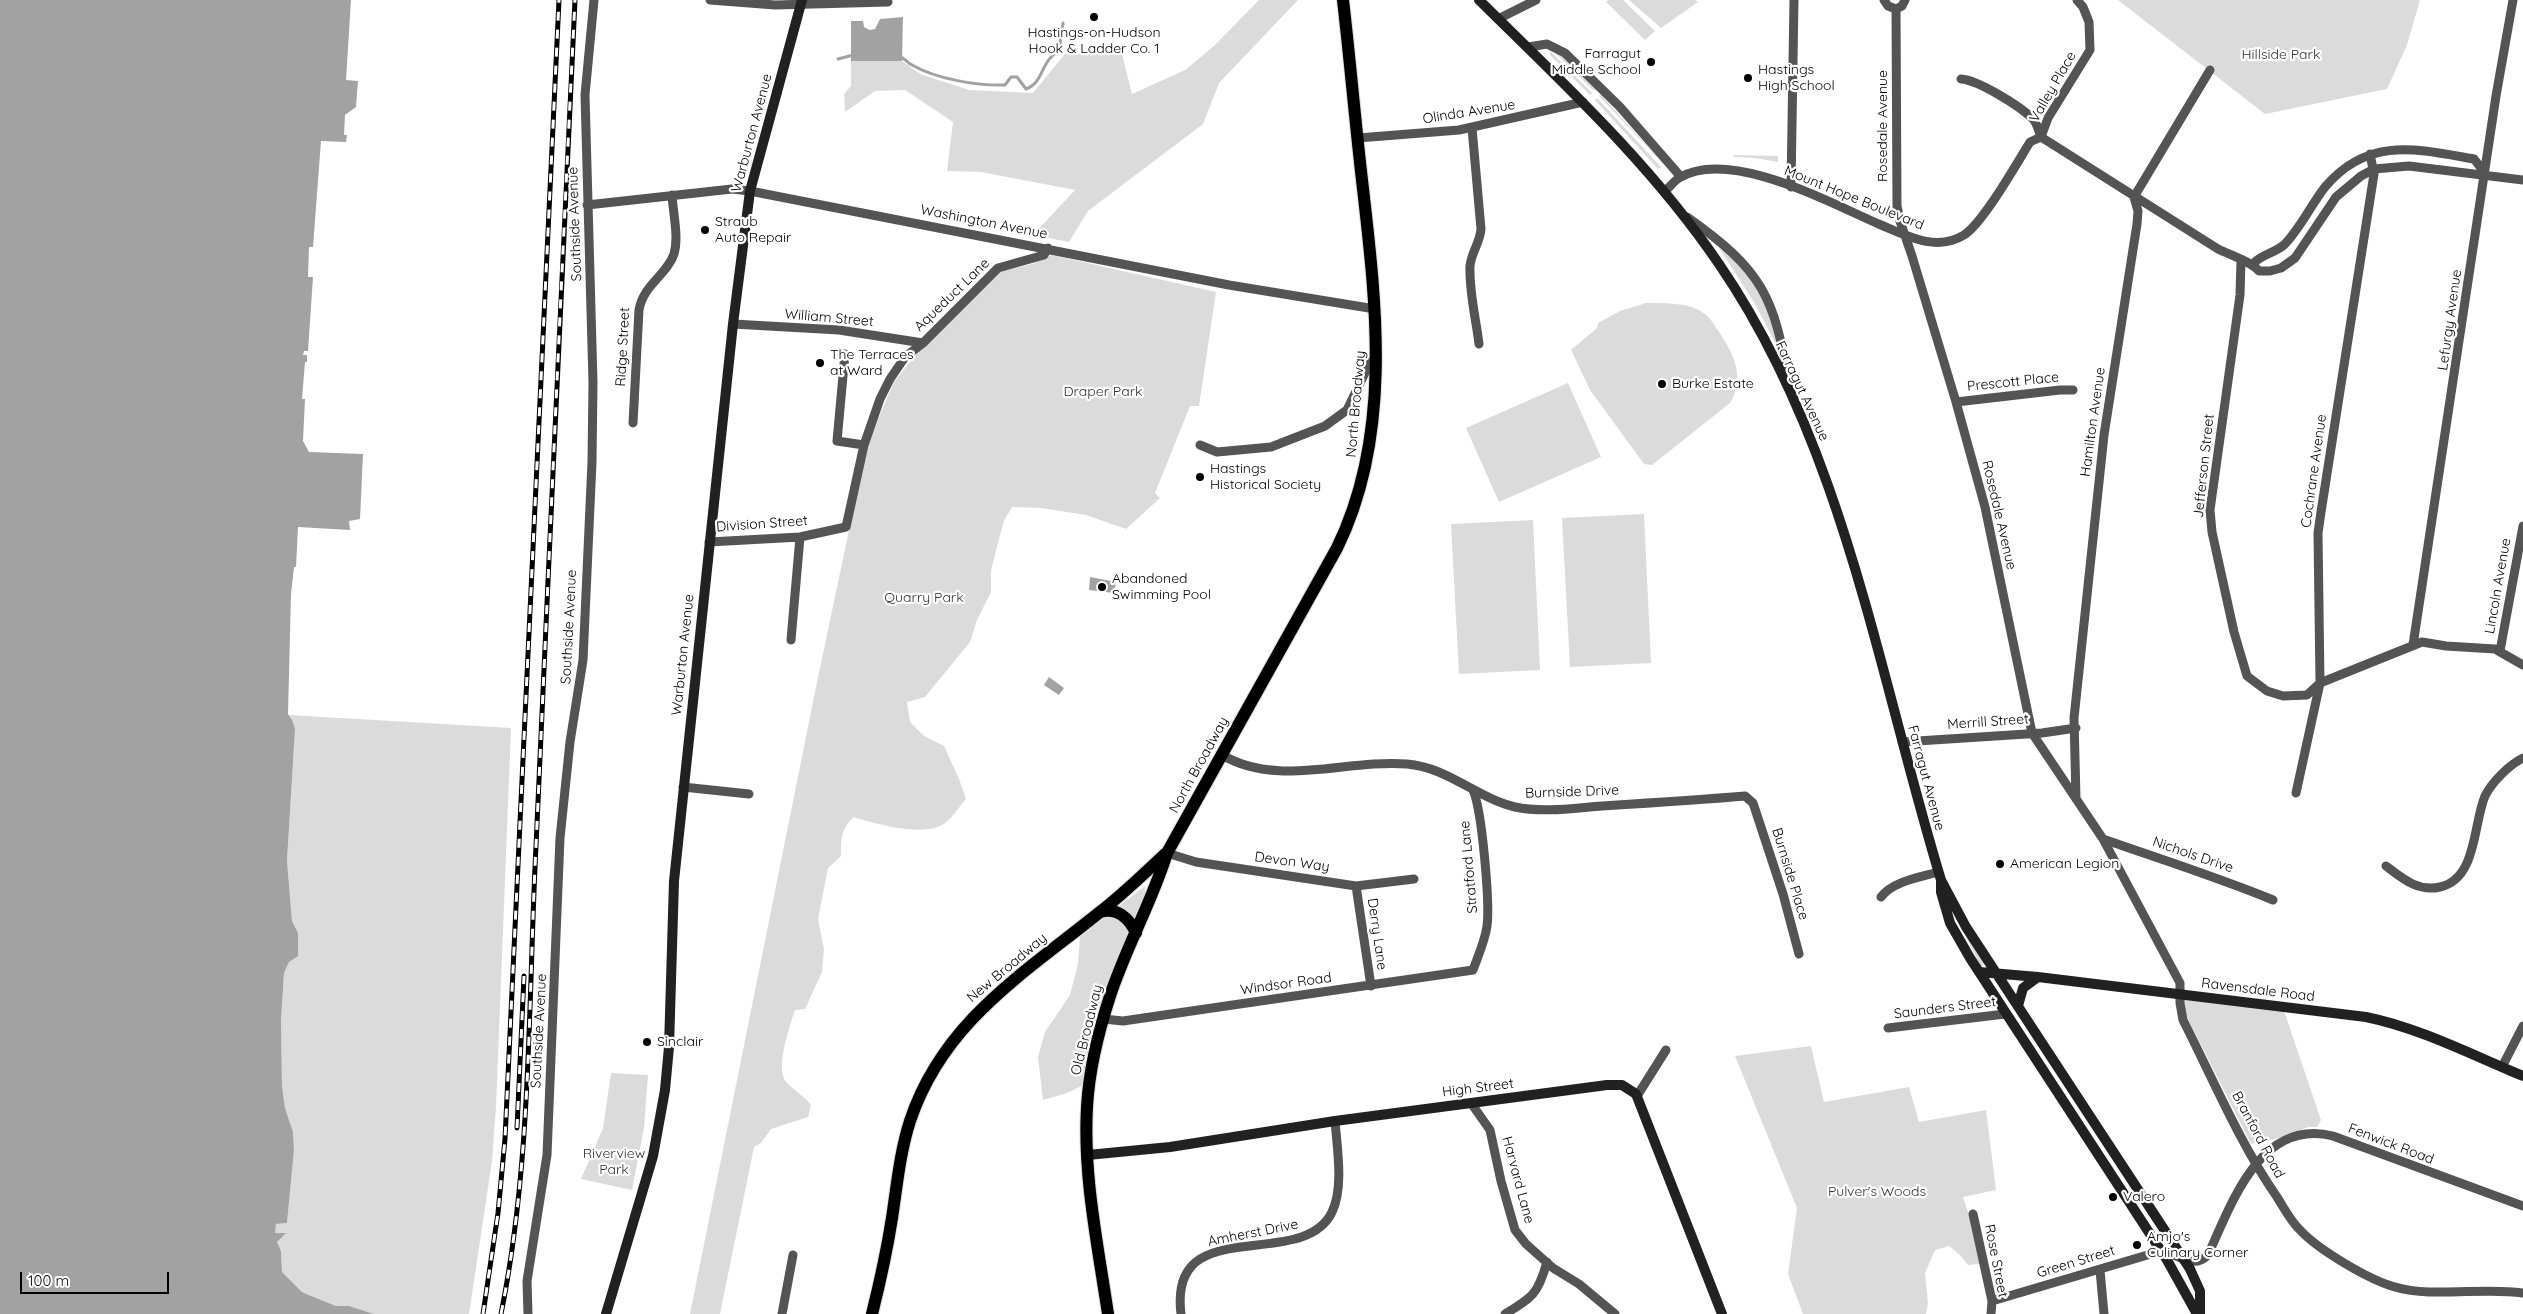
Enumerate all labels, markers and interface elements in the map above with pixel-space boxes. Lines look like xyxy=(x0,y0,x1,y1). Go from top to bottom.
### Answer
marker: Hastings-on-Hudson Hook & Ladder Co. 1 xyxy=(1088,11,1100,23)
place label: Hastings-on-Hudson Hook & Ladder Co. 1 xyxy=(1027,25,1161,58)
place label: Farragut Middle School xyxy=(1551,46,1641,78)
park label: Hillside Park xyxy=(2242,47,2320,63)
street label: Valley Place xyxy=(2026,49,2080,125)
marker: Farragut Middle School xyxy=(1645,56,1657,68)
place label: Hastings High School xyxy=(1758,62,1835,94)
street label: Rosedale Avenue xyxy=(1875,70,1891,182)
street label: Warburton Avenue xyxy=(728,72,776,194)
marker: Hastings High School xyxy=(1742,72,1754,84)
street label: Olinda Avenue xyxy=(1421,96,1517,128)
street label: Mount Hope Boulevard xyxy=(1782,162,1926,234)
street label: Southside Avenue xyxy=(565,166,585,282)
street label: Washington Avenue xyxy=(919,201,1049,243)
place label: Straub Auto Repair xyxy=(715,214,791,246)
marker: Straub Auto Repair xyxy=(699,224,711,236)
street label: Aqueduct Lane xyxy=(911,255,993,335)
street label: Lefurgy Avenue xyxy=(2435,268,2465,372)
street label: William Street xyxy=(784,306,874,330)
street label: Ridge Street xyxy=(613,307,633,387)
street label: Farragut Avenue xyxy=(1772,338,1832,444)
place label: The Terraces at Ward xyxy=(830,347,914,380)
street label: North Broadway xyxy=(1343,350,1369,458)
marker: The Terraces at Ward xyxy=(814,357,826,369)
street label: Hamilton Avenue xyxy=(2077,366,2109,478)
street label: Prescott Place xyxy=(1966,369,2060,395)
place label: Burke Estate xyxy=(1672,376,1754,392)
marker: Burke Estate xyxy=(1656,378,1668,390)
park label: Draper Park xyxy=(1063,384,1143,400)
street label: Jefferson Street xyxy=(2190,413,2218,519)
street label: Cochrane Avenue xyxy=(2298,413,2330,529)
street label: Rosedale Avenue xyxy=(1978,459,2020,571)
place label: Hastings Historical Society xyxy=(1210,461,1321,494)
marker: Hastings Historical Society xyxy=(1194,471,1206,483)
street label: Division Street xyxy=(716,512,808,536)
street label: Lincoln Avenue xyxy=(2481,537,2515,635)
street label: Southside Avenue xyxy=(558,569,580,685)
place label: Abandoned Swimming Pool xyxy=(1112,571,1211,604)
marker: Abandoned Swimming Pool xyxy=(1096,581,1108,593)
park label: Quarry Park xyxy=(884,590,964,606)
street label: Warburton Avenue xyxy=(668,593,698,717)
street label: Merrill Street xyxy=(1947,711,2029,733)
street label: North Broadway xyxy=(1166,714,1232,816)
street label: Farragut Avenue xyxy=(1904,724,1948,832)
street label: Burnside Drive xyxy=(1525,782,1619,802)
street label: Stratford Lane xyxy=(1457,820,1481,914)
street label: Burnside Place xyxy=(1768,826,1812,922)
street label: Nichols Drive xyxy=(2150,833,2236,877)
street label: Devon Way xyxy=(1253,848,1331,876)
place label: American Legion xyxy=(2010,856,2119,872)
marker: American Legion xyxy=(1994,858,2006,870)
street label: Derry Lane xyxy=(1364,897,1390,971)
street label: New Broadway xyxy=(964,930,1050,1006)
street label: Windsor Road xyxy=(1239,969,1333,999)
street label: Southside Avenue xyxy=(528,973,550,1089)
street label: Ravensdale Road xyxy=(2200,975,2316,1005)
street label: Old Broadway xyxy=(1068,983,1106,1077)
street label: Saunders Street xyxy=(1893,993,1997,1023)
place label: Sinclair xyxy=(657,1034,703,1050)
marker: Sinclair xyxy=(641,1036,653,1048)
street label: High Street xyxy=(1441,1075,1515,1101)
street label: Branford Road xyxy=(2228,1089,2288,1181)
street label: Fenwick Road xyxy=(2346,1120,2436,1168)
street label: Harvard Lane xyxy=(1498,1134,1538,1226)
park label: Riverview Park xyxy=(583,1146,645,1178)
park label: Pulver's Woods xyxy=(1828,1184,1926,1200)
place label: Valero xyxy=(2123,1189,2165,1205)
marker: Valero xyxy=(2107,1191,2119,1203)
street label: Amherst Drive xyxy=(1206,1216,1300,1250)
street label: Rose Street xyxy=(1981,1223,2011,1299)
place label: Amjo's Culinary Corner xyxy=(2147,1229,2248,1262)
marker: Amjo's Culinary Corner xyxy=(2131,1239,2143,1251)
street label: Green Street xyxy=(2035,1242,2117,1282)
scale bar xyxy=(22,1262,171,1294)
text: 100 m xyxy=(28,1271,69,1290)

